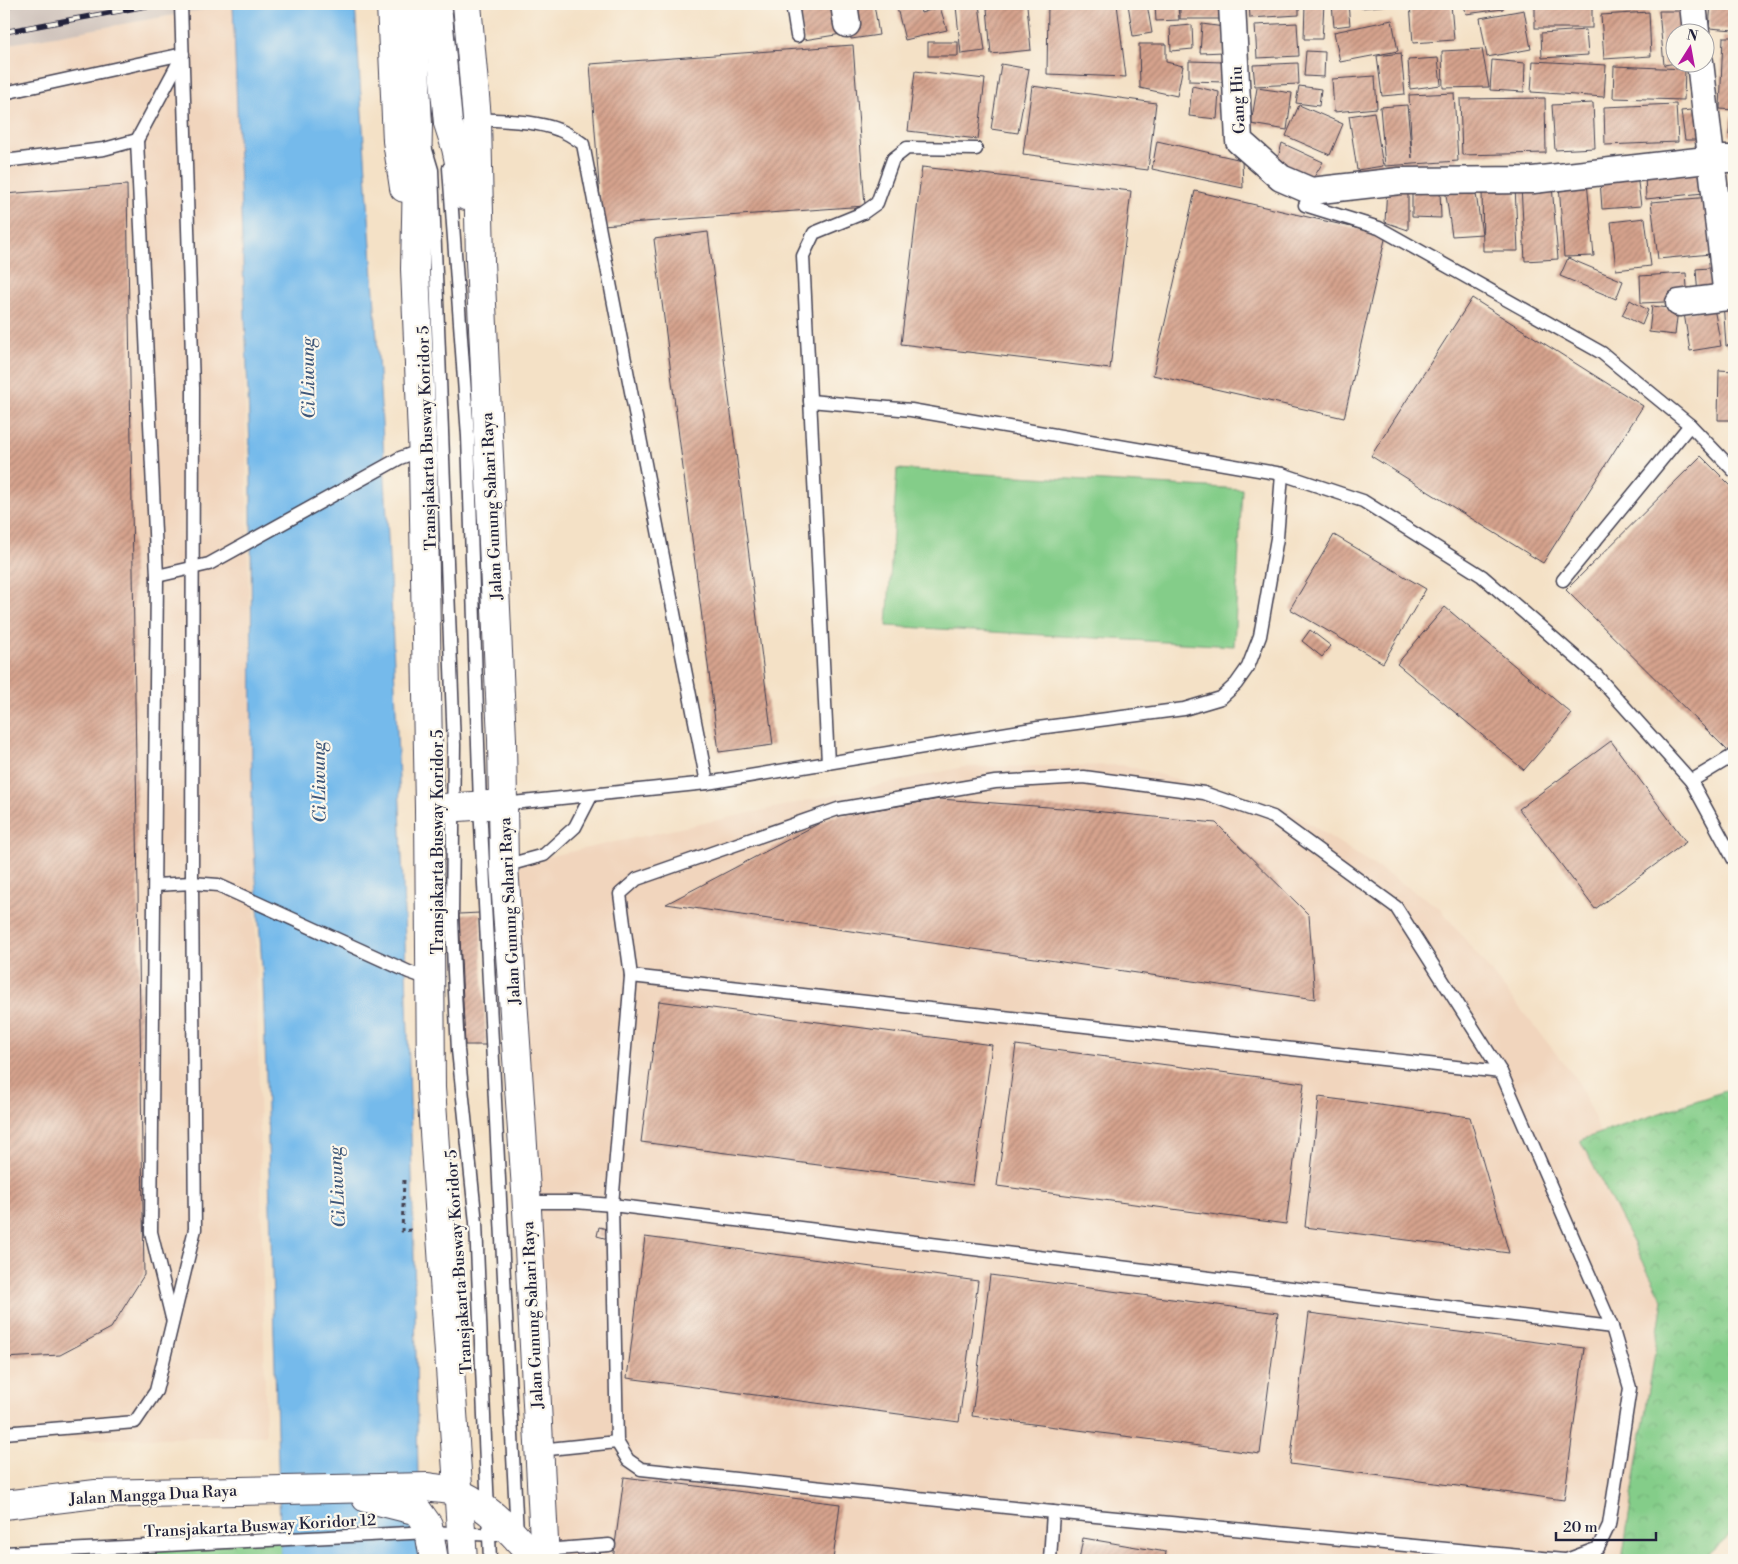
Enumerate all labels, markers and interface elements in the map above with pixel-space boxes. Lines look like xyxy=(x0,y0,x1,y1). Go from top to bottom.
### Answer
north arrow xyxy=(1666,22,1716,72)
text: N xyxy=(1685,26,1699,46)
street label: Gang Hiu xyxy=(1226,65,1250,135)
street label: Transjakarta Busway Koridor 5 xyxy=(413,325,441,551)
water label: Ci Liwung xyxy=(296,336,321,419)
street label: Jalan Gunung Sahari Raya xyxy=(477,411,507,601)
street label: Transjakarta Busway Koridor 5 xyxy=(428,729,448,955)
water label: Ci Liwung xyxy=(307,740,332,823)
street label: Jalan Gunung Sahari Raya xyxy=(495,816,525,1006)
water label: Ci Liwung xyxy=(324,1145,351,1228)
street label: Transjakarta Busway Koridor 5 xyxy=(441,1149,477,1375)
street label: Jalan Gunung Sahari Raya xyxy=(518,1220,548,1410)
street label: Jalan Mangga Dua Raya xyxy=(67,1481,239,1509)
scale bar xyxy=(1556,1509,1656,1541)
street label: Transjakarta Busway Koridor 12 xyxy=(143,1510,377,1542)
text: 20 m xyxy=(1563,1518,1598,1537)

